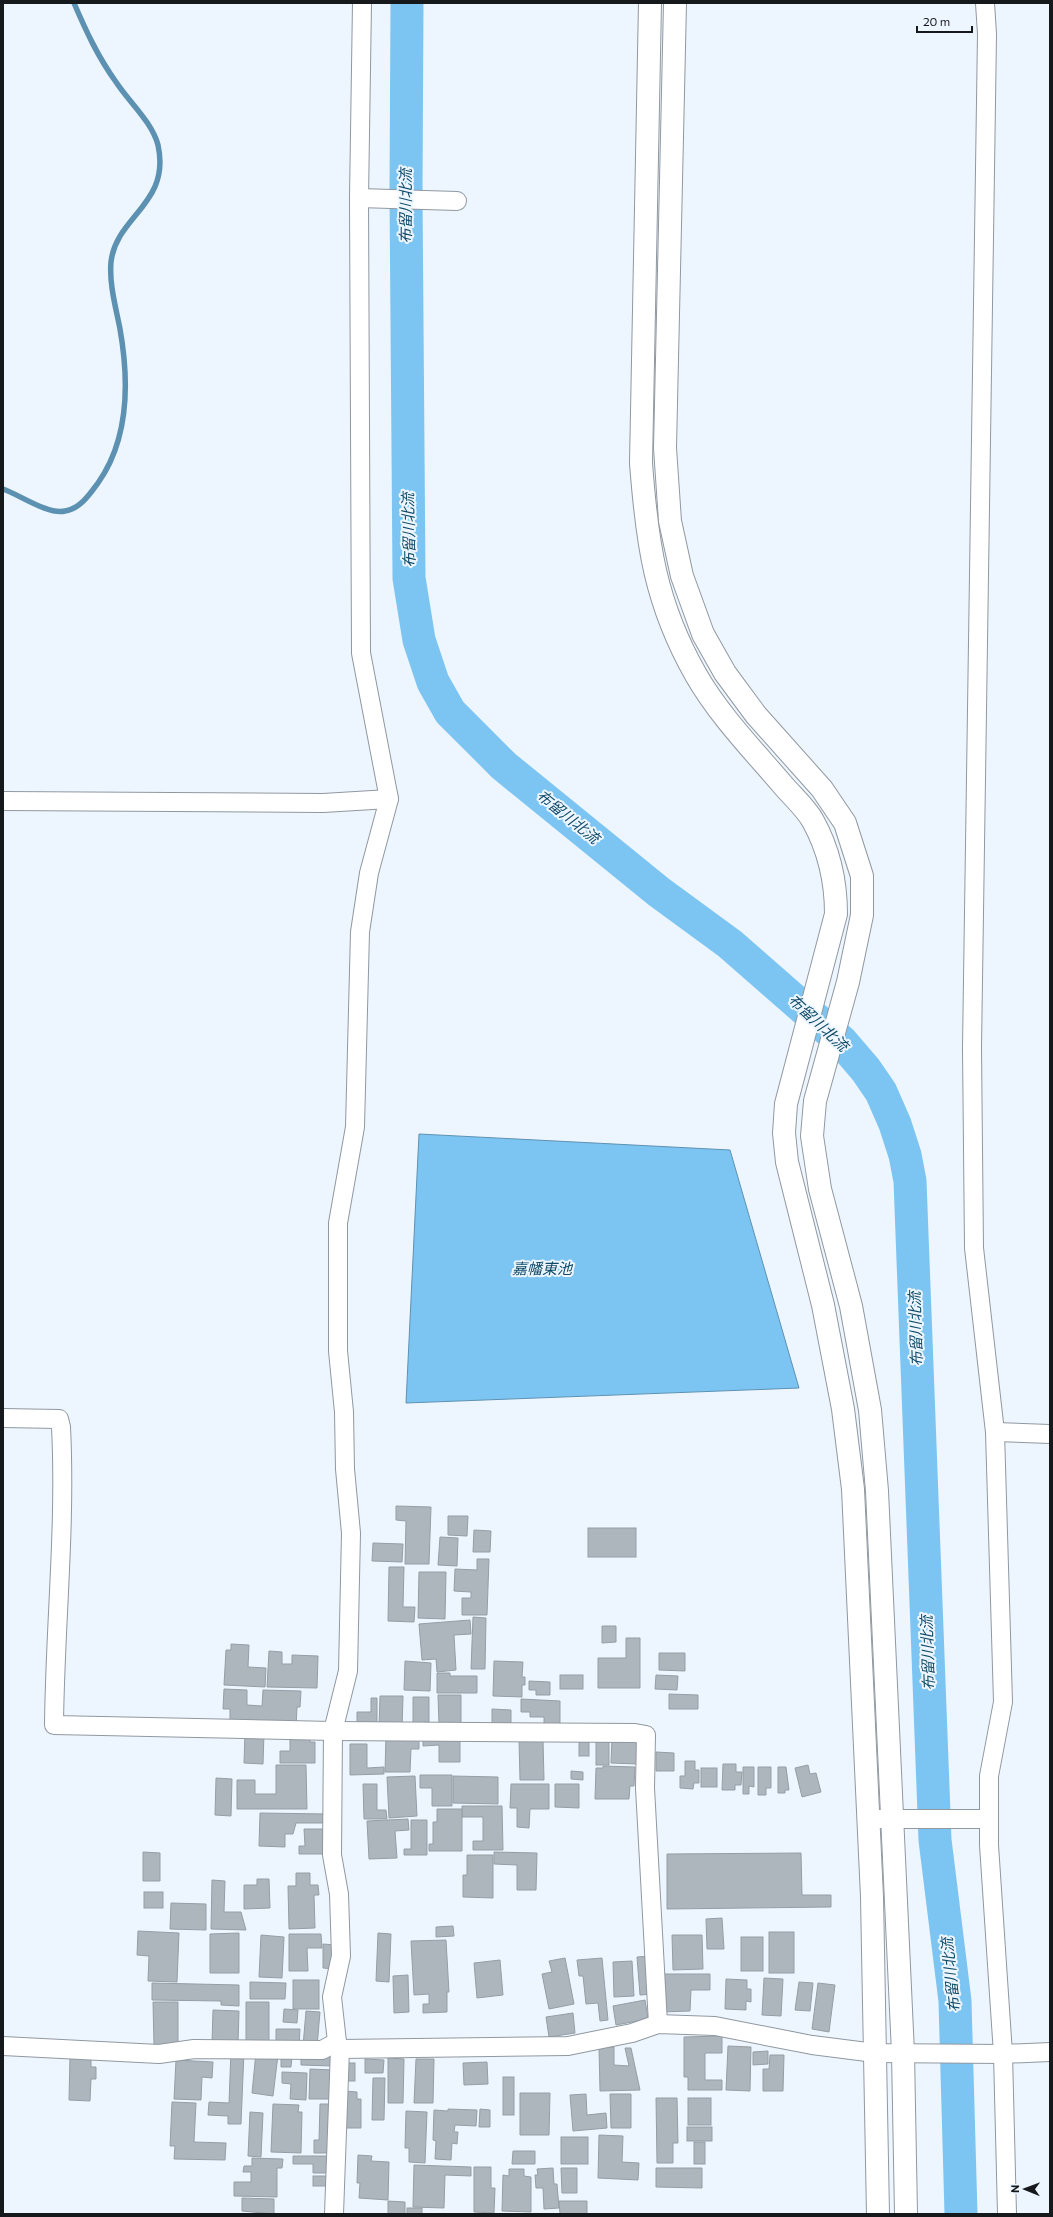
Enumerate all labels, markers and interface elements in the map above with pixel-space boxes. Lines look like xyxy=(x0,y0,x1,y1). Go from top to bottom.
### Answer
scale bar xyxy=(917,8,972,34)
text: 20 m xyxy=(923,14,950,28)
water label: 布留川北流 xyxy=(396,167,414,244)
water label: 布留川北流 xyxy=(398,490,418,568)
water label: 布留川北流 xyxy=(534,786,605,848)
water label: 布留川北流 xyxy=(785,990,854,1056)
water label: 嘉幡東池 xyxy=(512,1259,574,1277)
water label: 布留川北流 xyxy=(905,1289,925,1367)
water label: 布留川北流 xyxy=(917,1613,937,1691)
water label: 布留川北流 xyxy=(937,1935,963,2013)
north arrow xyxy=(1005,2169,1045,2209)
text: N xyxy=(1008,2185,1021,2193)

